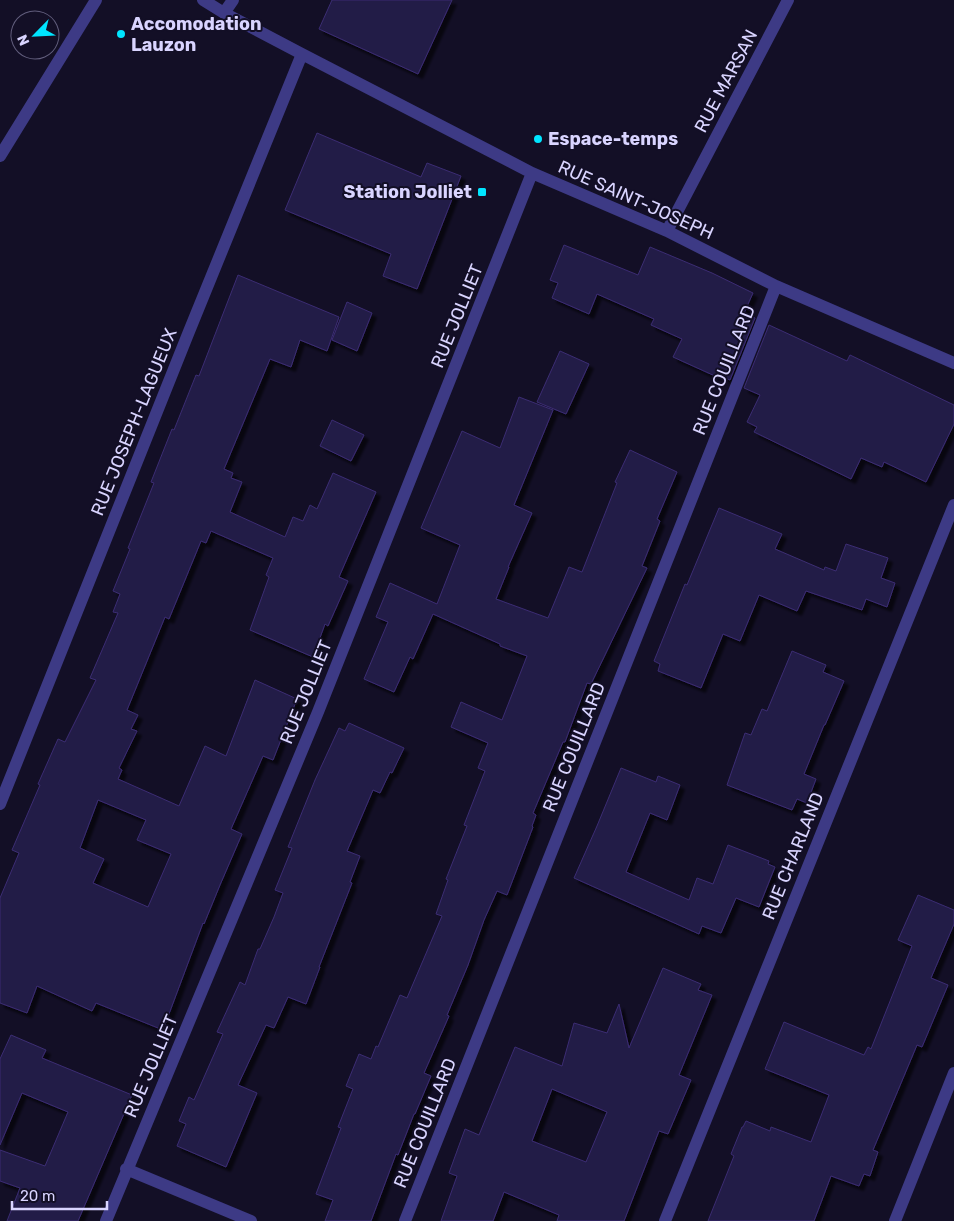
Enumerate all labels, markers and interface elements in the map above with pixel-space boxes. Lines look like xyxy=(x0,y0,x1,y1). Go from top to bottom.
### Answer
north arrow xyxy=(10,10,60,60)
place label: Accomodation Lauzon xyxy=(131,13,262,56)
street label: RUE MARSAN xyxy=(690,26,762,136)
marker: Accomodation Lauzon xyxy=(115,28,127,40)
text: N xyxy=(14,32,33,48)
place label: Espace-temps xyxy=(548,128,678,150)
marker: Espace-temps xyxy=(532,133,544,145)
street label: RUE SAINT-JOSEPH xyxy=(555,156,717,244)
place label: Station Jolliet xyxy=(344,181,472,203)
marker: Station Jolliet xyxy=(476,186,488,198)
street label: RUE JOLLIET xyxy=(426,261,488,371)
street label: RUE COUILLARD xyxy=(688,302,760,438)
street label: RUE JOSEPH-LAGUEUX xyxy=(86,325,182,519)
street label: RUE JOLLIET xyxy=(275,637,337,747)
street label: RUE COUILLARD xyxy=(538,679,610,815)
street label: RUE CHARLAND xyxy=(757,789,829,923)
street label: RUE JOLLIET xyxy=(119,1011,183,1121)
street label: RUE COUILLARD xyxy=(389,1055,461,1191)
scale bar xyxy=(12,1178,108,1210)
text: 20 m xyxy=(20,1187,55,1205)

